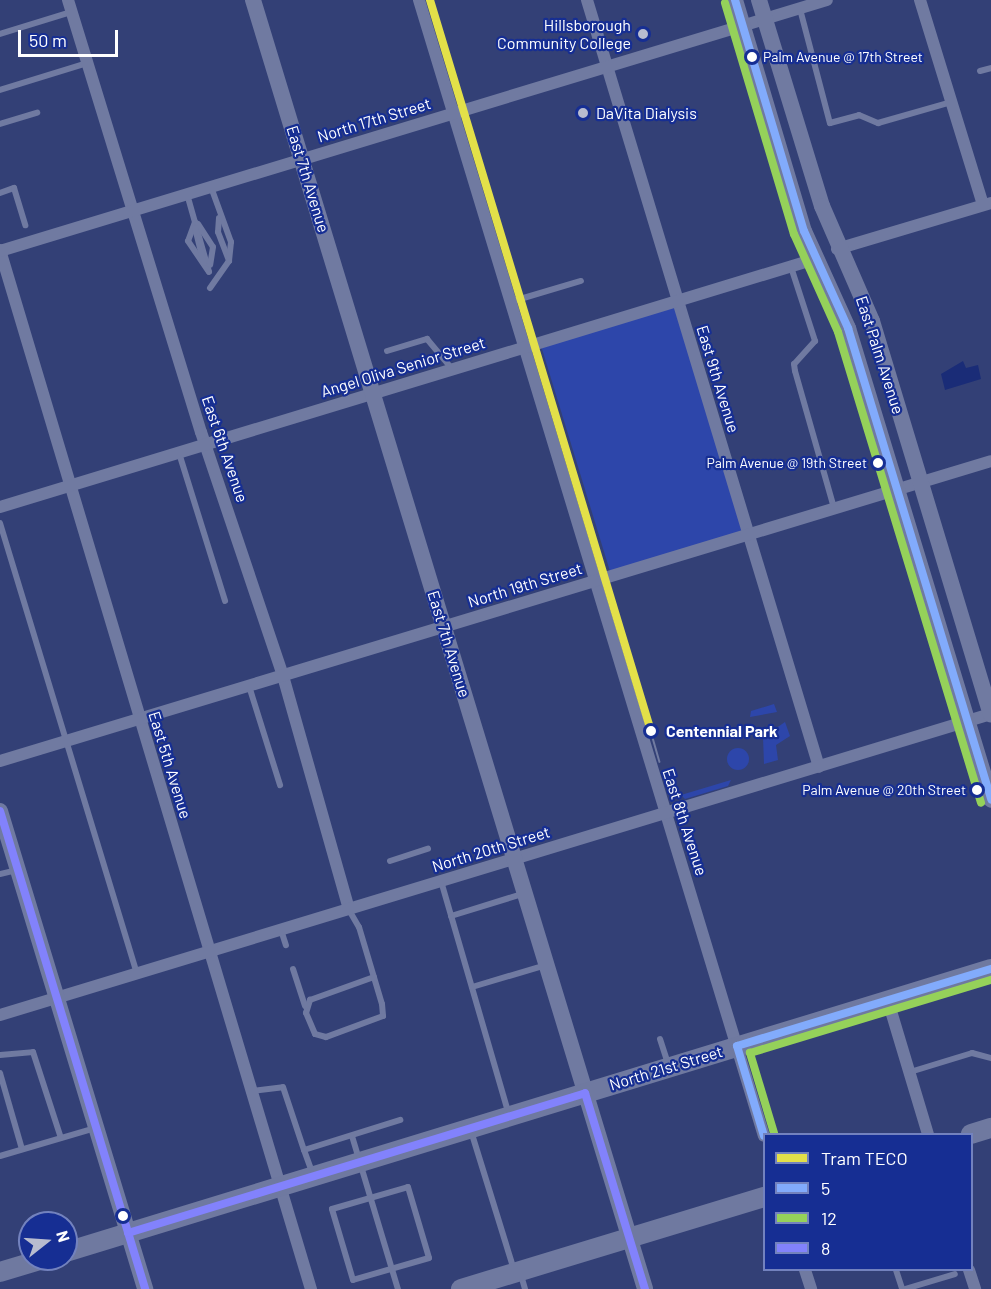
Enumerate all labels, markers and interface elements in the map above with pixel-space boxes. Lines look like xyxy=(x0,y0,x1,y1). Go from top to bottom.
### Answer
place label: Hillsborough Community College xyxy=(497,15,631,53)
scale bar xyxy=(21,18,122,56)
marker: Hillsborough Community College xyxy=(636,27,650,41)
text: 50 m xyxy=(29,29,67,51)
place label: Palm Avenue @ 17th Street xyxy=(763,49,923,65)
marker: Palm Avenue @ 17th Street xyxy=(746,51,758,63)
street label: North 17th Street xyxy=(315,94,433,146)
place label: DaVita Dialysis xyxy=(596,103,697,123)
marker: DaVita Dialysis xyxy=(574,104,592,122)
street label: East 7th Avenue xyxy=(283,123,333,235)
street label: East Palm Avenue xyxy=(852,293,908,417)
street label: East 9th Avenue xyxy=(693,323,743,435)
street label: Angel Oliva Senior Street xyxy=(319,333,487,401)
street label: East 6th Avenue xyxy=(198,393,252,505)
place label: Palm Avenue @ 19th Street xyxy=(706,455,867,471)
marker: Palm Avenue @ 19th Street xyxy=(872,457,884,469)
street label: North 19th Street xyxy=(466,558,584,612)
street label: East 7th Avenue xyxy=(424,588,474,700)
street label: East 5th Avenue xyxy=(145,709,195,821)
marker: Centennial Park xyxy=(641,721,661,741)
place label: Centennial Park xyxy=(666,721,778,741)
street label: East 8th Avenue xyxy=(659,766,711,878)
place label: Palm Avenue @ 20th Street xyxy=(802,782,966,798)
marker: Palm Avenue @ 20th Street xyxy=(971,784,983,796)
street label: North 20th Street xyxy=(430,822,552,876)
street label: North 21st Street xyxy=(607,1042,725,1094)
legend xyxy=(763,1133,973,1271)
text: Tram TECO xyxy=(821,1147,908,1169)
text: 5 xyxy=(821,1177,830,1199)
text: 12 xyxy=(821,1207,837,1229)
unlabelled marker xyxy=(117,1210,129,1222)
north arrow xyxy=(18,1211,78,1271)
text: N xyxy=(53,1228,74,1244)
text: 8 xyxy=(821,1237,830,1259)

